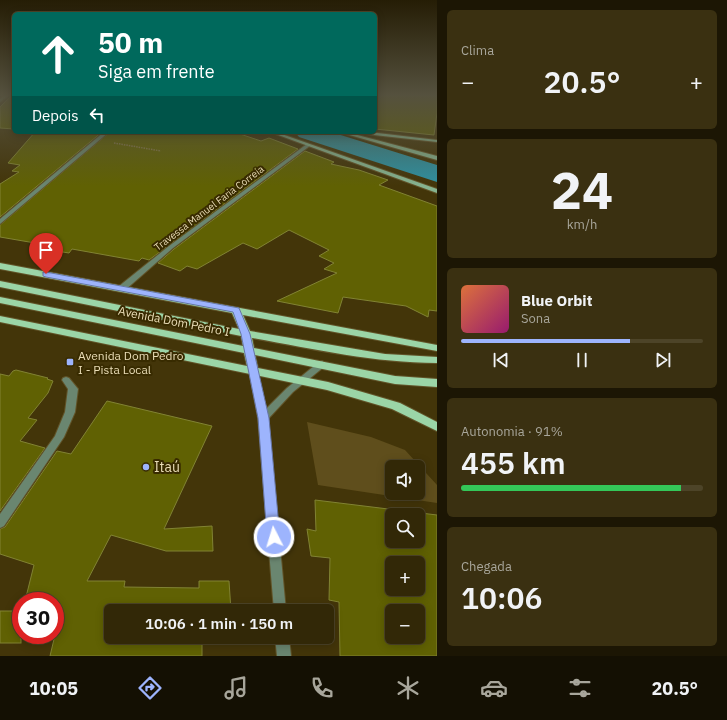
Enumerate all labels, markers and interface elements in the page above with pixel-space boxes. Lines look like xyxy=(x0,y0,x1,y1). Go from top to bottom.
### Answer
text: 50 m xyxy=(98,24,163,61)
icon: ahead xyxy=(32,28,84,80)
text: Clima xyxy=(461,42,494,59)
text: Siga em frente xyxy=(98,60,215,83)
text: 20.5° xyxy=(543,62,621,101)
text: − xyxy=(461,67,474,96)
text: + xyxy=(690,67,703,96)
icon: left xyxy=(86,104,108,126)
text: Depois xyxy=(32,106,78,125)
text: 24 xyxy=(551,156,613,223)
street label: Travessa Manuel Faria Correia xyxy=(152,162,267,254)
text: km/h xyxy=(567,216,597,233)
pin xyxy=(29,233,63,274)
icon: arrive xyxy=(35,239,57,261)
text: Blue Orbit xyxy=(521,291,592,310)
street label: Avenida Dom Pedro I xyxy=(117,303,231,339)
text: Sona xyxy=(521,310,550,327)
place label: Avenida Dom Pedro I - Pista Local xyxy=(78,348,184,377)
icon: previous xyxy=(490,349,512,371)
icon: pause xyxy=(571,349,593,371)
icon: next xyxy=(652,349,674,371)
marker: Avenida Dom Pedro I - Pista Local xyxy=(65,357,75,367)
text: Autonomia · 91% xyxy=(461,423,563,440)
text: 455 km xyxy=(461,443,566,482)
place label: Itaú xyxy=(154,458,180,476)
map controls xyxy=(385,460,425,644)
button: sound xyxy=(385,460,425,500)
marker: Itaú xyxy=(141,462,151,472)
button: search xyxy=(385,508,425,548)
position arrow xyxy=(253,516,295,558)
button: + xyxy=(385,556,425,596)
text: Chegada xyxy=(461,558,512,575)
text: 10:06 xyxy=(461,578,543,617)
speed limit sign: 30 xyxy=(12,592,64,644)
button: − xyxy=(385,604,425,644)
text: 10:06 · 1 min · 150 m xyxy=(145,614,293,633)
icon: directions xyxy=(136,674,164,702)
icon: music xyxy=(222,674,250,702)
icon: phone xyxy=(308,674,336,702)
icon: climate xyxy=(394,674,422,702)
icon: car xyxy=(480,674,508,702)
icon: filters xyxy=(566,674,594,702)
text: 10:05 xyxy=(29,677,78,700)
text: 20.5° xyxy=(652,677,698,700)

